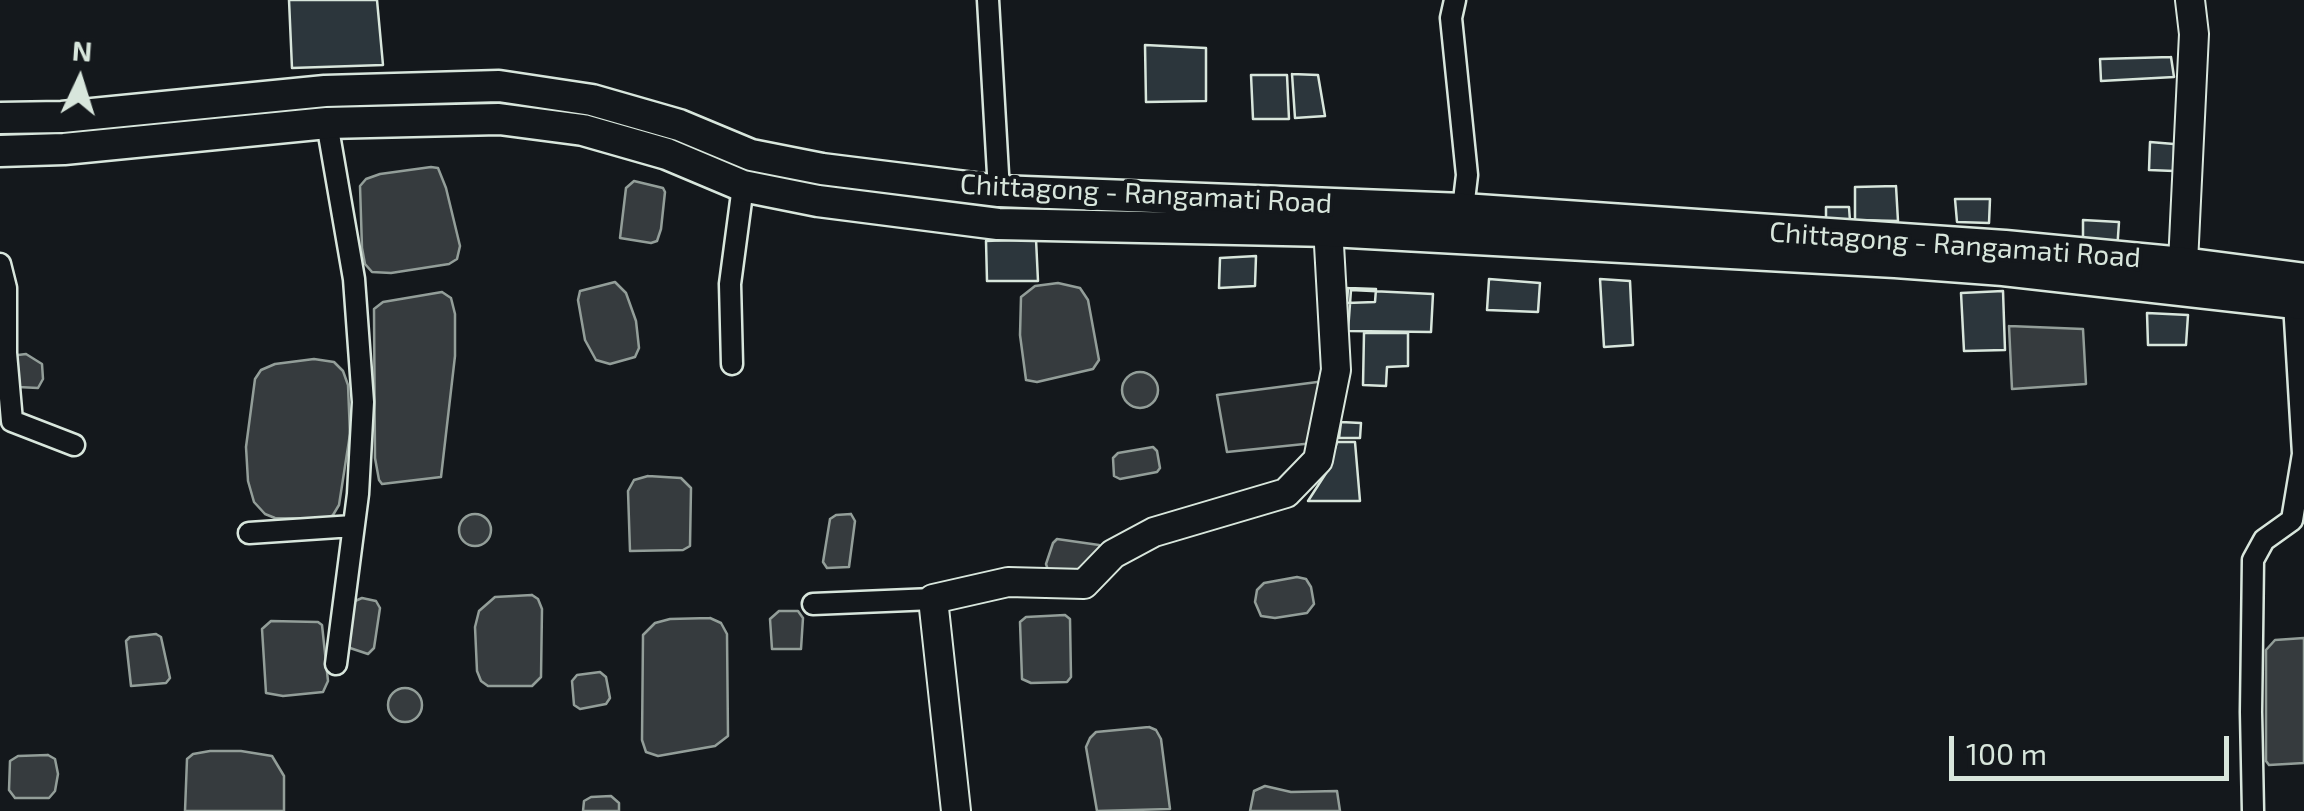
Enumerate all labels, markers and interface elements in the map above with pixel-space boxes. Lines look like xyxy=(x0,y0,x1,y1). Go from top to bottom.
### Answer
north arrow xyxy=(30,30,130,130)
text: N xyxy=(71,32,93,68)
street label: Chittagong - Rangamati Road xyxy=(959,167,1333,221)
street label: Chittagong - Rangamati Road xyxy=(1768,215,2142,275)
scale bar xyxy=(1954,716,2234,778)
text: 100 m xyxy=(1966,735,2047,771)

